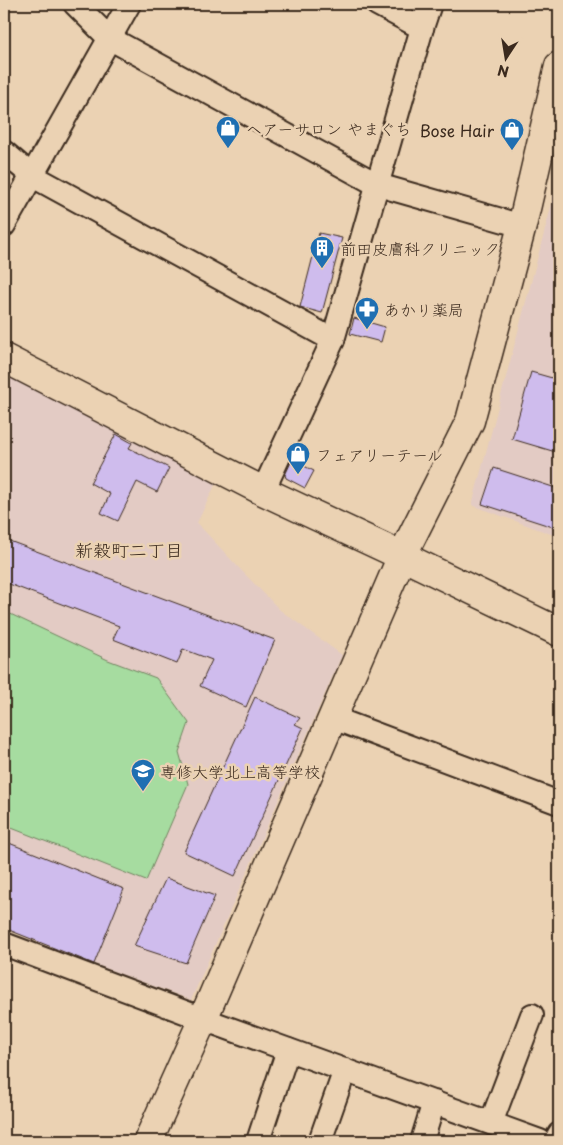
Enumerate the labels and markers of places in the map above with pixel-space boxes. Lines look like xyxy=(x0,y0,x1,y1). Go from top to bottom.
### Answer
shop icon: ヘアーサロン やまぐち xyxy=(215,115,241,149)
place label: ヘアーサロン やまぐち xyxy=(246,116,411,140)
shop icon: Bose Hair xyxy=(499,117,525,151)
place label: Bose Hair xyxy=(420,118,495,142)
building icon: 前田皮膚科クリニック xyxy=(309,235,335,269)
place label: 前田皮膚科クリニック xyxy=(340,236,500,260)
pharmacy icon: あかり薬局 xyxy=(354,296,380,330)
place label: あかり薬局 xyxy=(384,297,464,321)
shop icon: フェアリーテール xyxy=(285,441,311,475)
place label: フェアリーテール xyxy=(316,442,443,466)
school or university icon: 専修大学北上高等学校 xyxy=(130,758,156,792)
place label: 専修大学北上高等学校 xyxy=(160,759,320,783)

